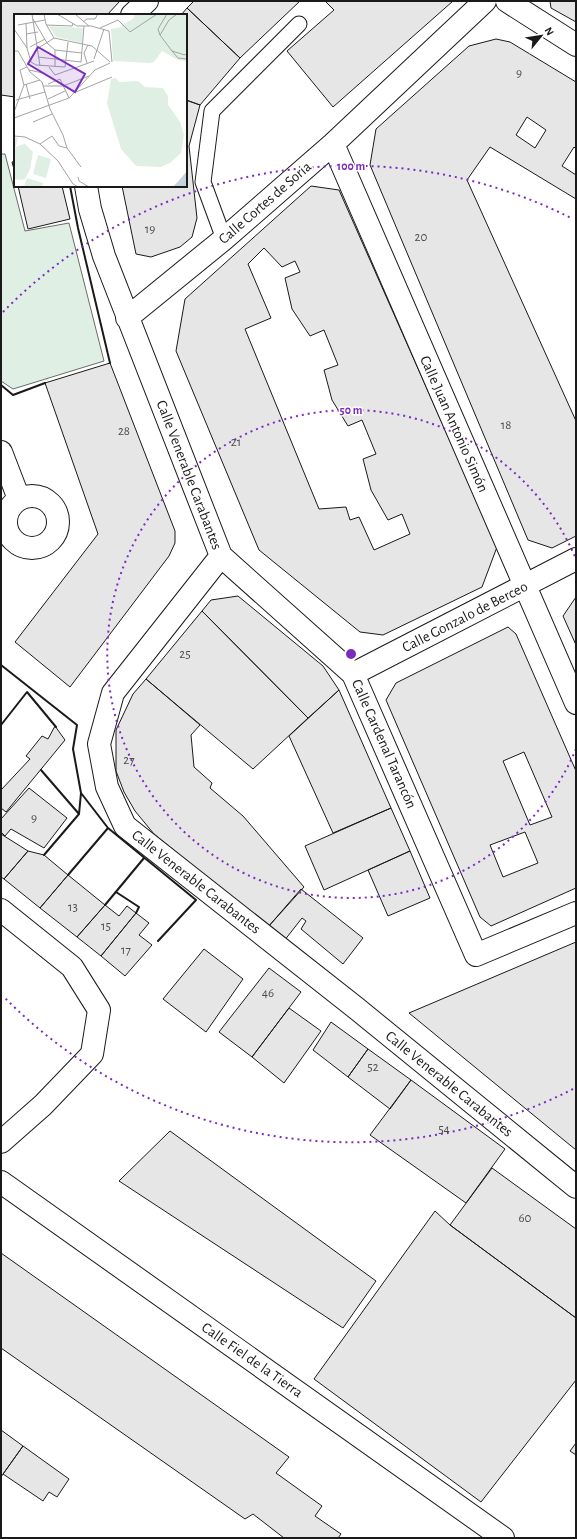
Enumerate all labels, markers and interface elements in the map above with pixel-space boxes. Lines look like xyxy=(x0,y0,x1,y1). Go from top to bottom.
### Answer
inset map xyxy=(14,14,187,187)
north arrow xyxy=(521,16,561,56)
text: N xyxy=(543,25,556,37)
house number: 9 xyxy=(516,67,522,80)
street label: Calle Cortes de Soria xyxy=(216,159,314,247)
text: 100 m xyxy=(337,160,365,172)
house number: 19 xyxy=(145,223,155,236)
house number: 20 xyxy=(415,231,428,244)
street label: Calle Juan Antonio Simón xyxy=(417,354,491,494)
street label: Calle Venerable Carabantes xyxy=(154,398,224,552)
text: 50 m xyxy=(340,404,363,416)
house number: 18 xyxy=(501,419,511,432)
house number: 28 xyxy=(118,425,130,438)
house number: 21 xyxy=(231,436,241,449)
street label: Calle Gonzalo de Berceo xyxy=(400,579,530,655)
centre of rings xyxy=(344,647,358,661)
house number: 25 xyxy=(179,648,191,661)
street label: Calle Cardenal Tarancón xyxy=(349,677,419,811)
house number: 27 xyxy=(123,754,135,767)
house number: 9 xyxy=(31,812,37,825)
street label: Calle Venerable Carabantes xyxy=(129,827,263,937)
house number: 13 xyxy=(68,901,78,914)
house number: 15 xyxy=(101,920,111,933)
house number: 17 xyxy=(121,944,132,957)
house number: 46 xyxy=(262,987,274,1000)
street label: Calle Venerable Carabantes xyxy=(383,1028,515,1140)
house number: 52 xyxy=(367,1061,379,1074)
house number: 54 xyxy=(438,1123,450,1136)
house number: 60 xyxy=(519,1212,532,1225)
street label: Calle Fiel de la Tierra xyxy=(199,1320,305,1400)

